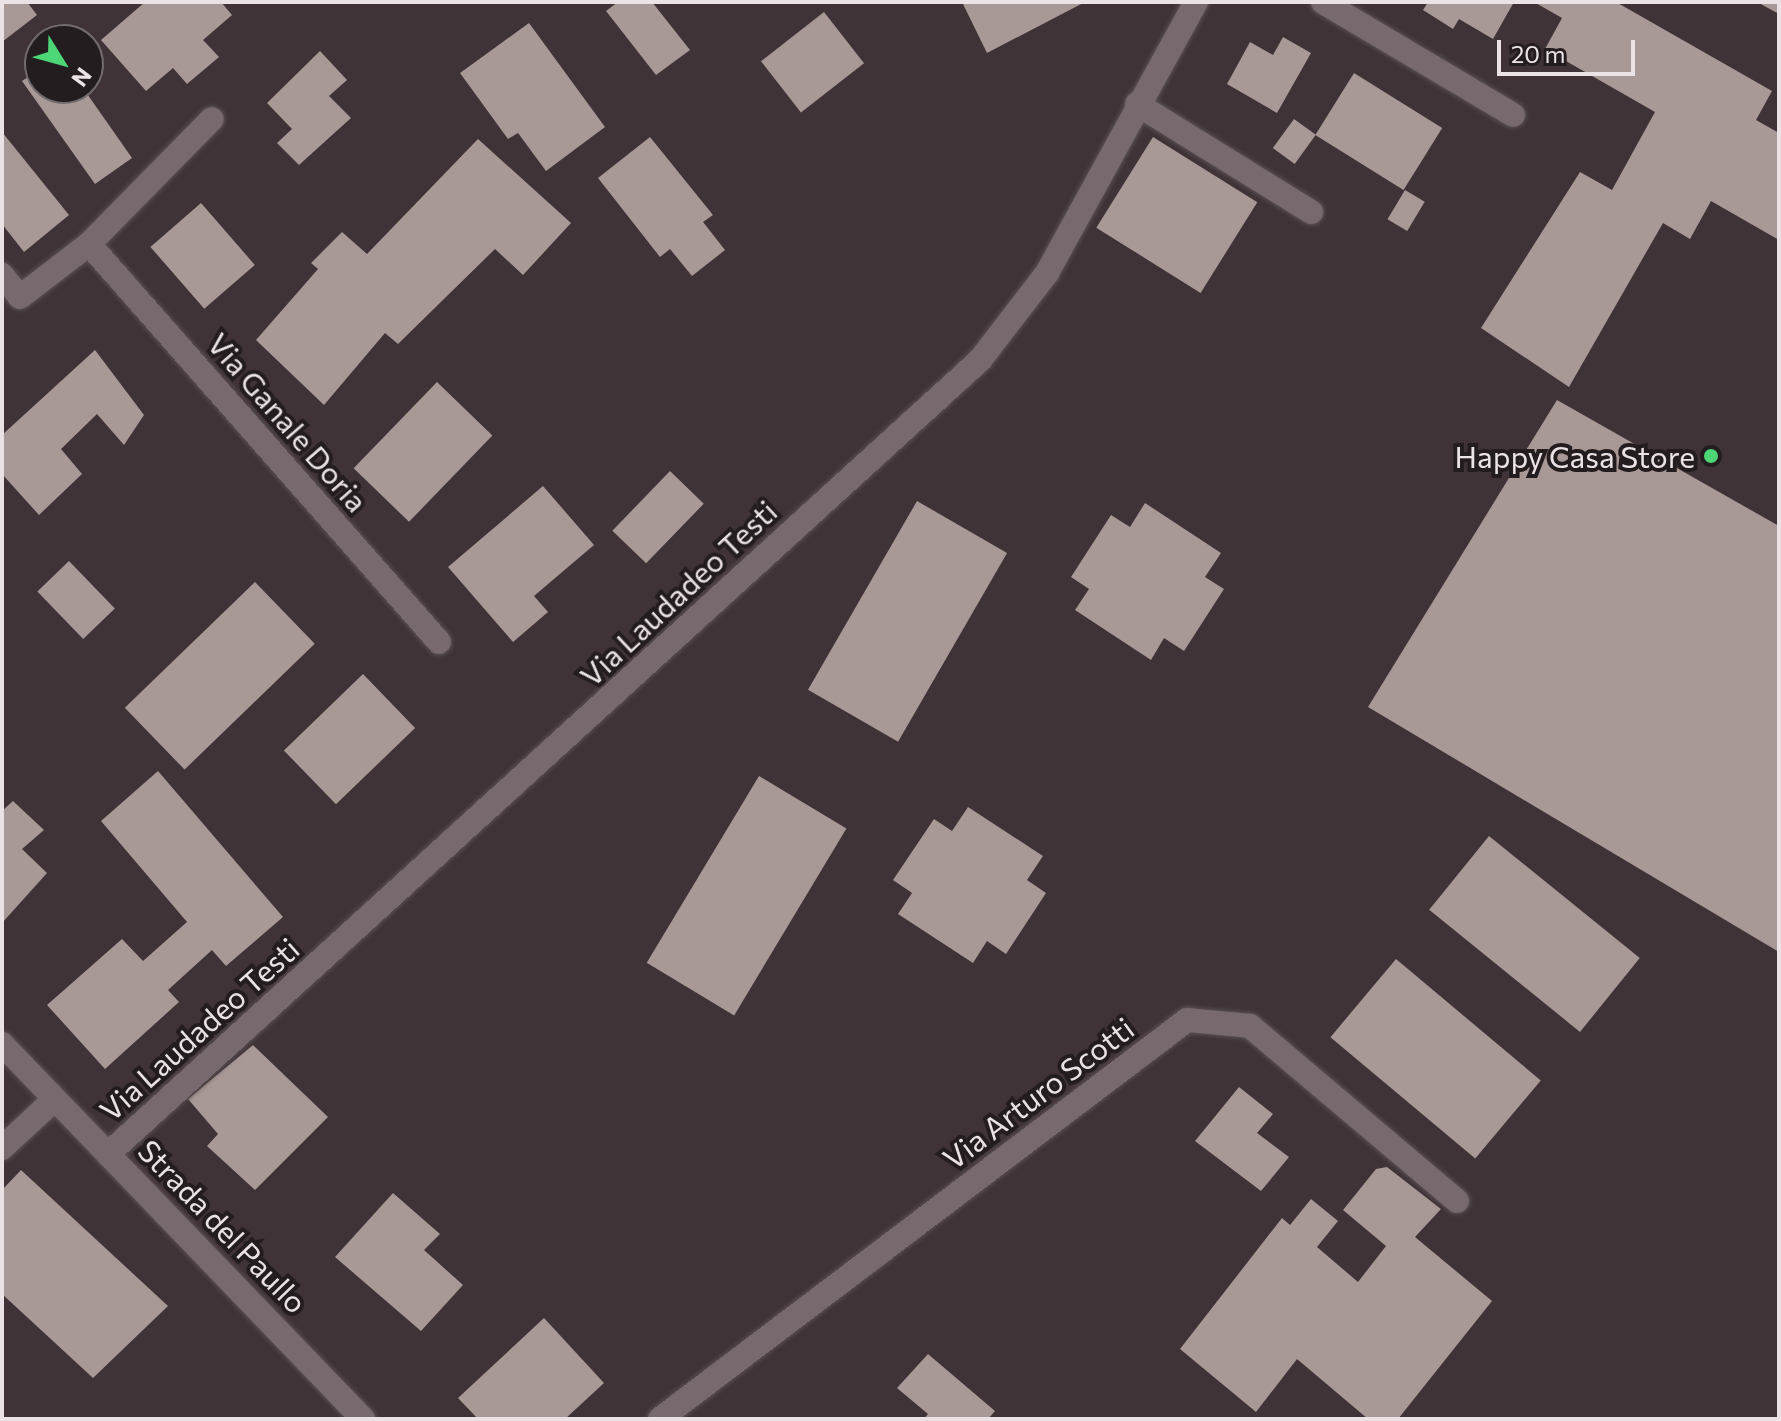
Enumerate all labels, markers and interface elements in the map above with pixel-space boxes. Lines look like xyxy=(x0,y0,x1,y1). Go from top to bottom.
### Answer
north arrow xyxy=(24,24,104,104)
scale bar xyxy=(1501,24,1639,74)
text: 20 m xyxy=(1511,39,1565,68)
text: N xyxy=(66,63,98,92)
street label: Via Ganale Doria xyxy=(201,325,375,519)
place label: Happy Casa Store xyxy=(1455,438,1695,474)
marker: Happy Casa Store xyxy=(1702,447,1720,465)
street label: Via Laudadeo Testi xyxy=(572,493,784,693)
street label: Via Laudadeo Testi xyxy=(92,930,306,1128)
street label: Via Arturo Scotti xyxy=(936,1010,1140,1176)
street label: Strada del Paullo xyxy=(131,1132,315,1320)

